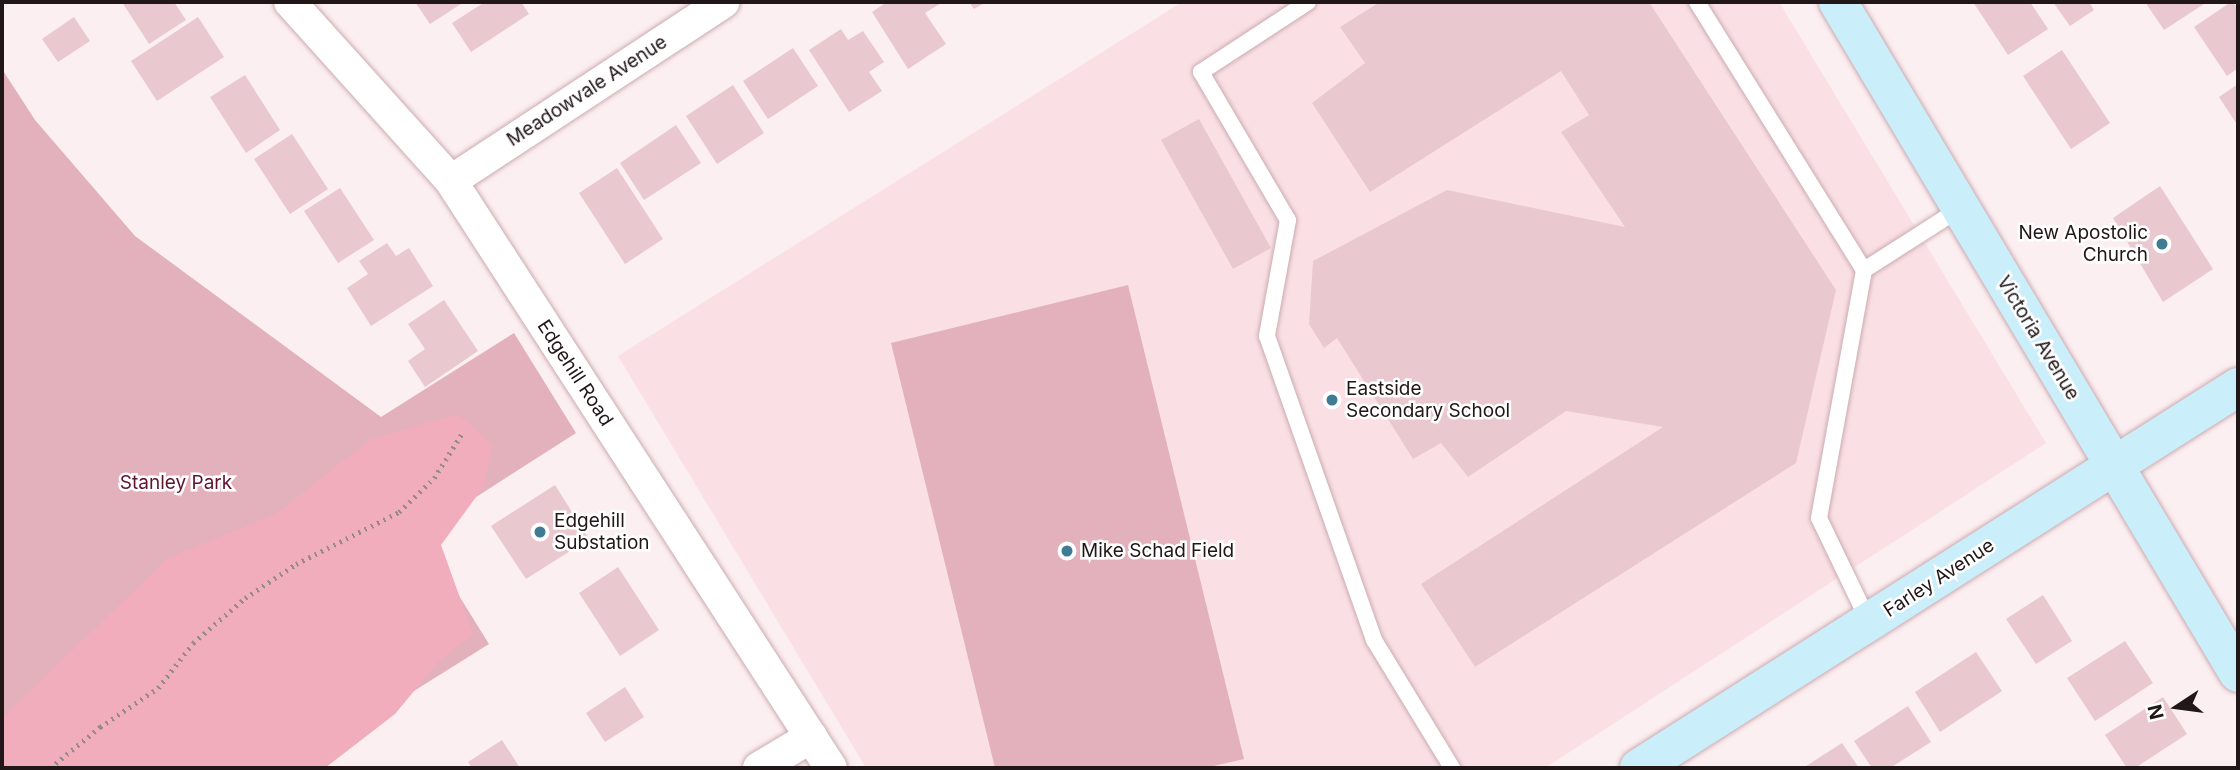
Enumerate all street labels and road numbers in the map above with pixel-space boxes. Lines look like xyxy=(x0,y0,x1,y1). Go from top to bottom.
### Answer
street label: Meadowvale Avenue xyxy=(503,31,671,151)
street label: Victoria Avenue xyxy=(1992,272,2084,404)
street label: Edgehill Road xyxy=(532,316,618,430)
street label: Farley Avenue xyxy=(1880,534,1998,622)

